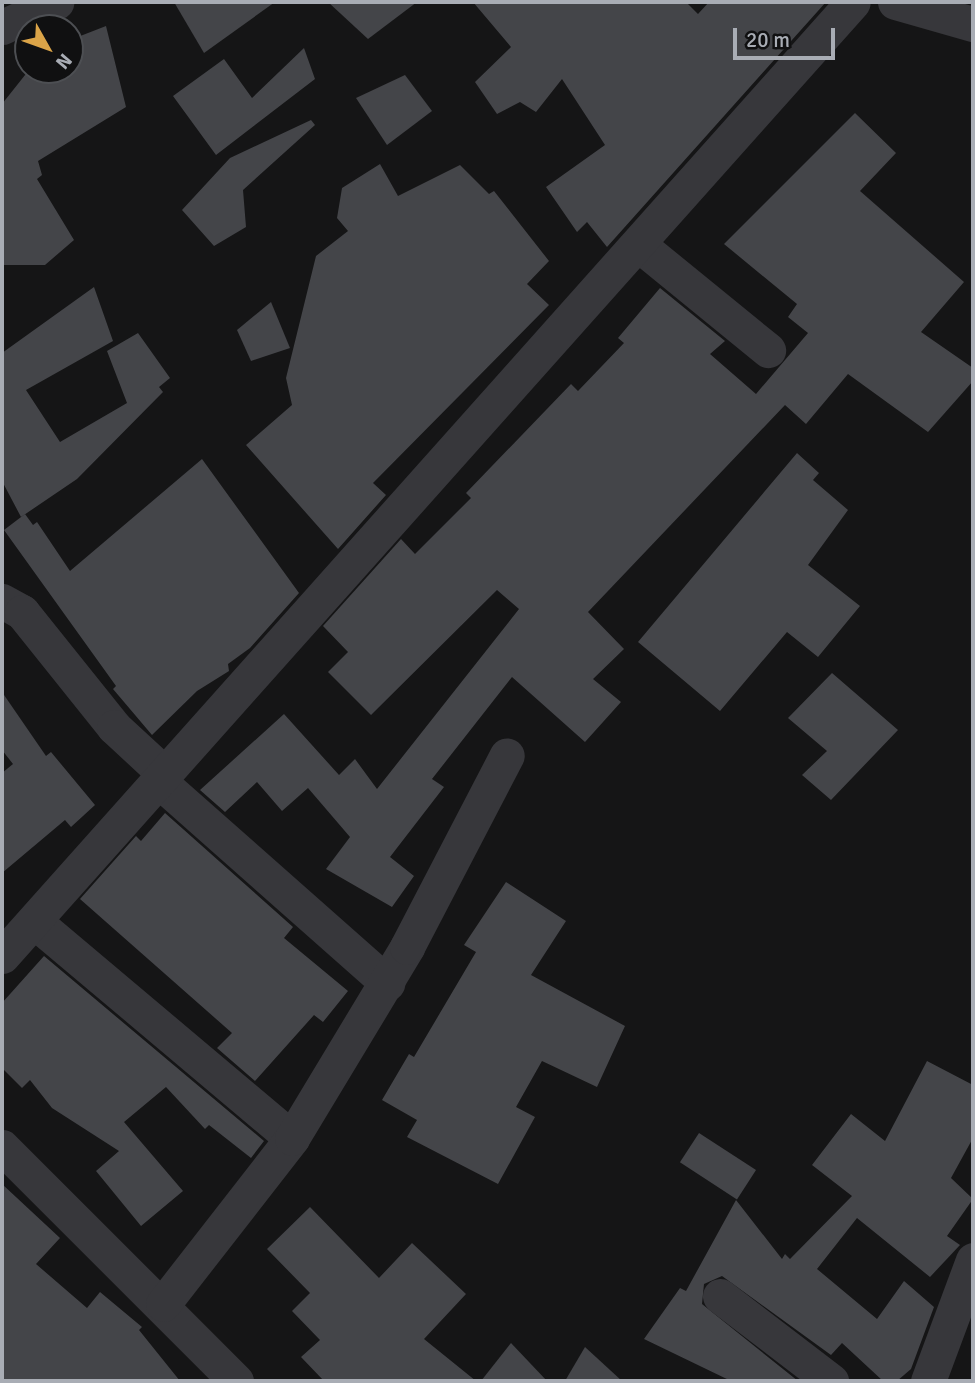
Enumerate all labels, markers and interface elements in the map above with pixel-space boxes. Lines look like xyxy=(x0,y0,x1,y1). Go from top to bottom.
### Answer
north arrow xyxy=(14,14,84,84)
scale bar xyxy=(737,14,838,58)
text: 20 m xyxy=(746,27,790,53)
text: N xyxy=(50,48,77,74)

